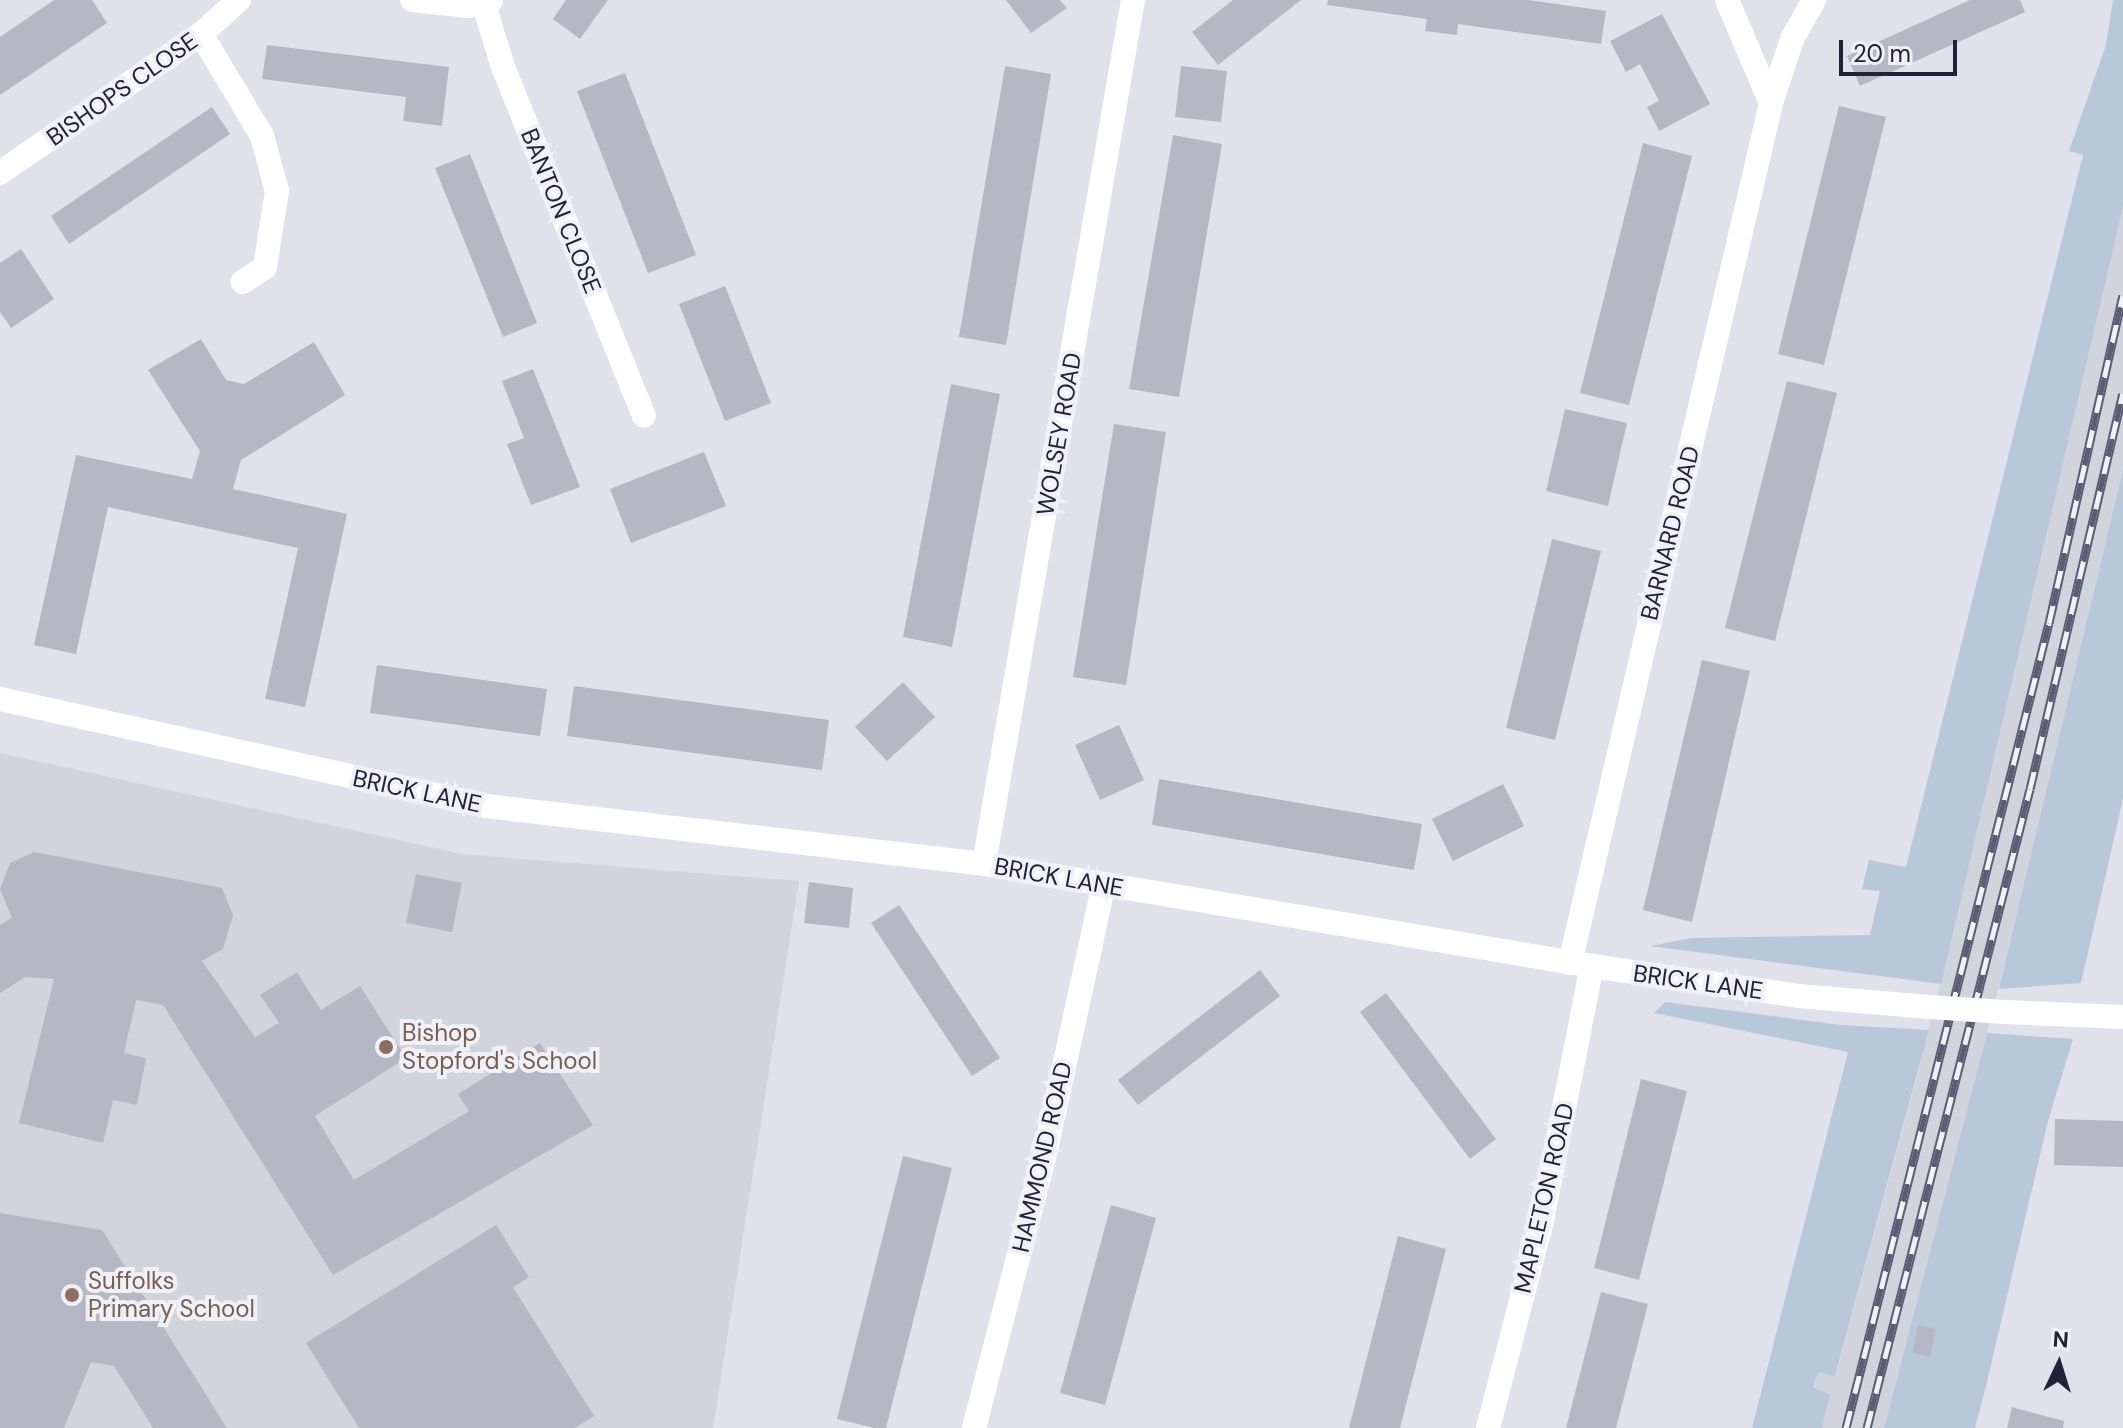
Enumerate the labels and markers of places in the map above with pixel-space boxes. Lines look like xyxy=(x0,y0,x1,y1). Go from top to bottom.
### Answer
place label: Bishop Stopford's School xyxy=(402,1019,597,1075)
marker: Bishop Stopford's School xyxy=(377,1038,395,1056)
place label: Suffolks Primary School xyxy=(88,1267,255,1323)
marker: Suffolks Primary School xyxy=(63,1286,81,1304)

